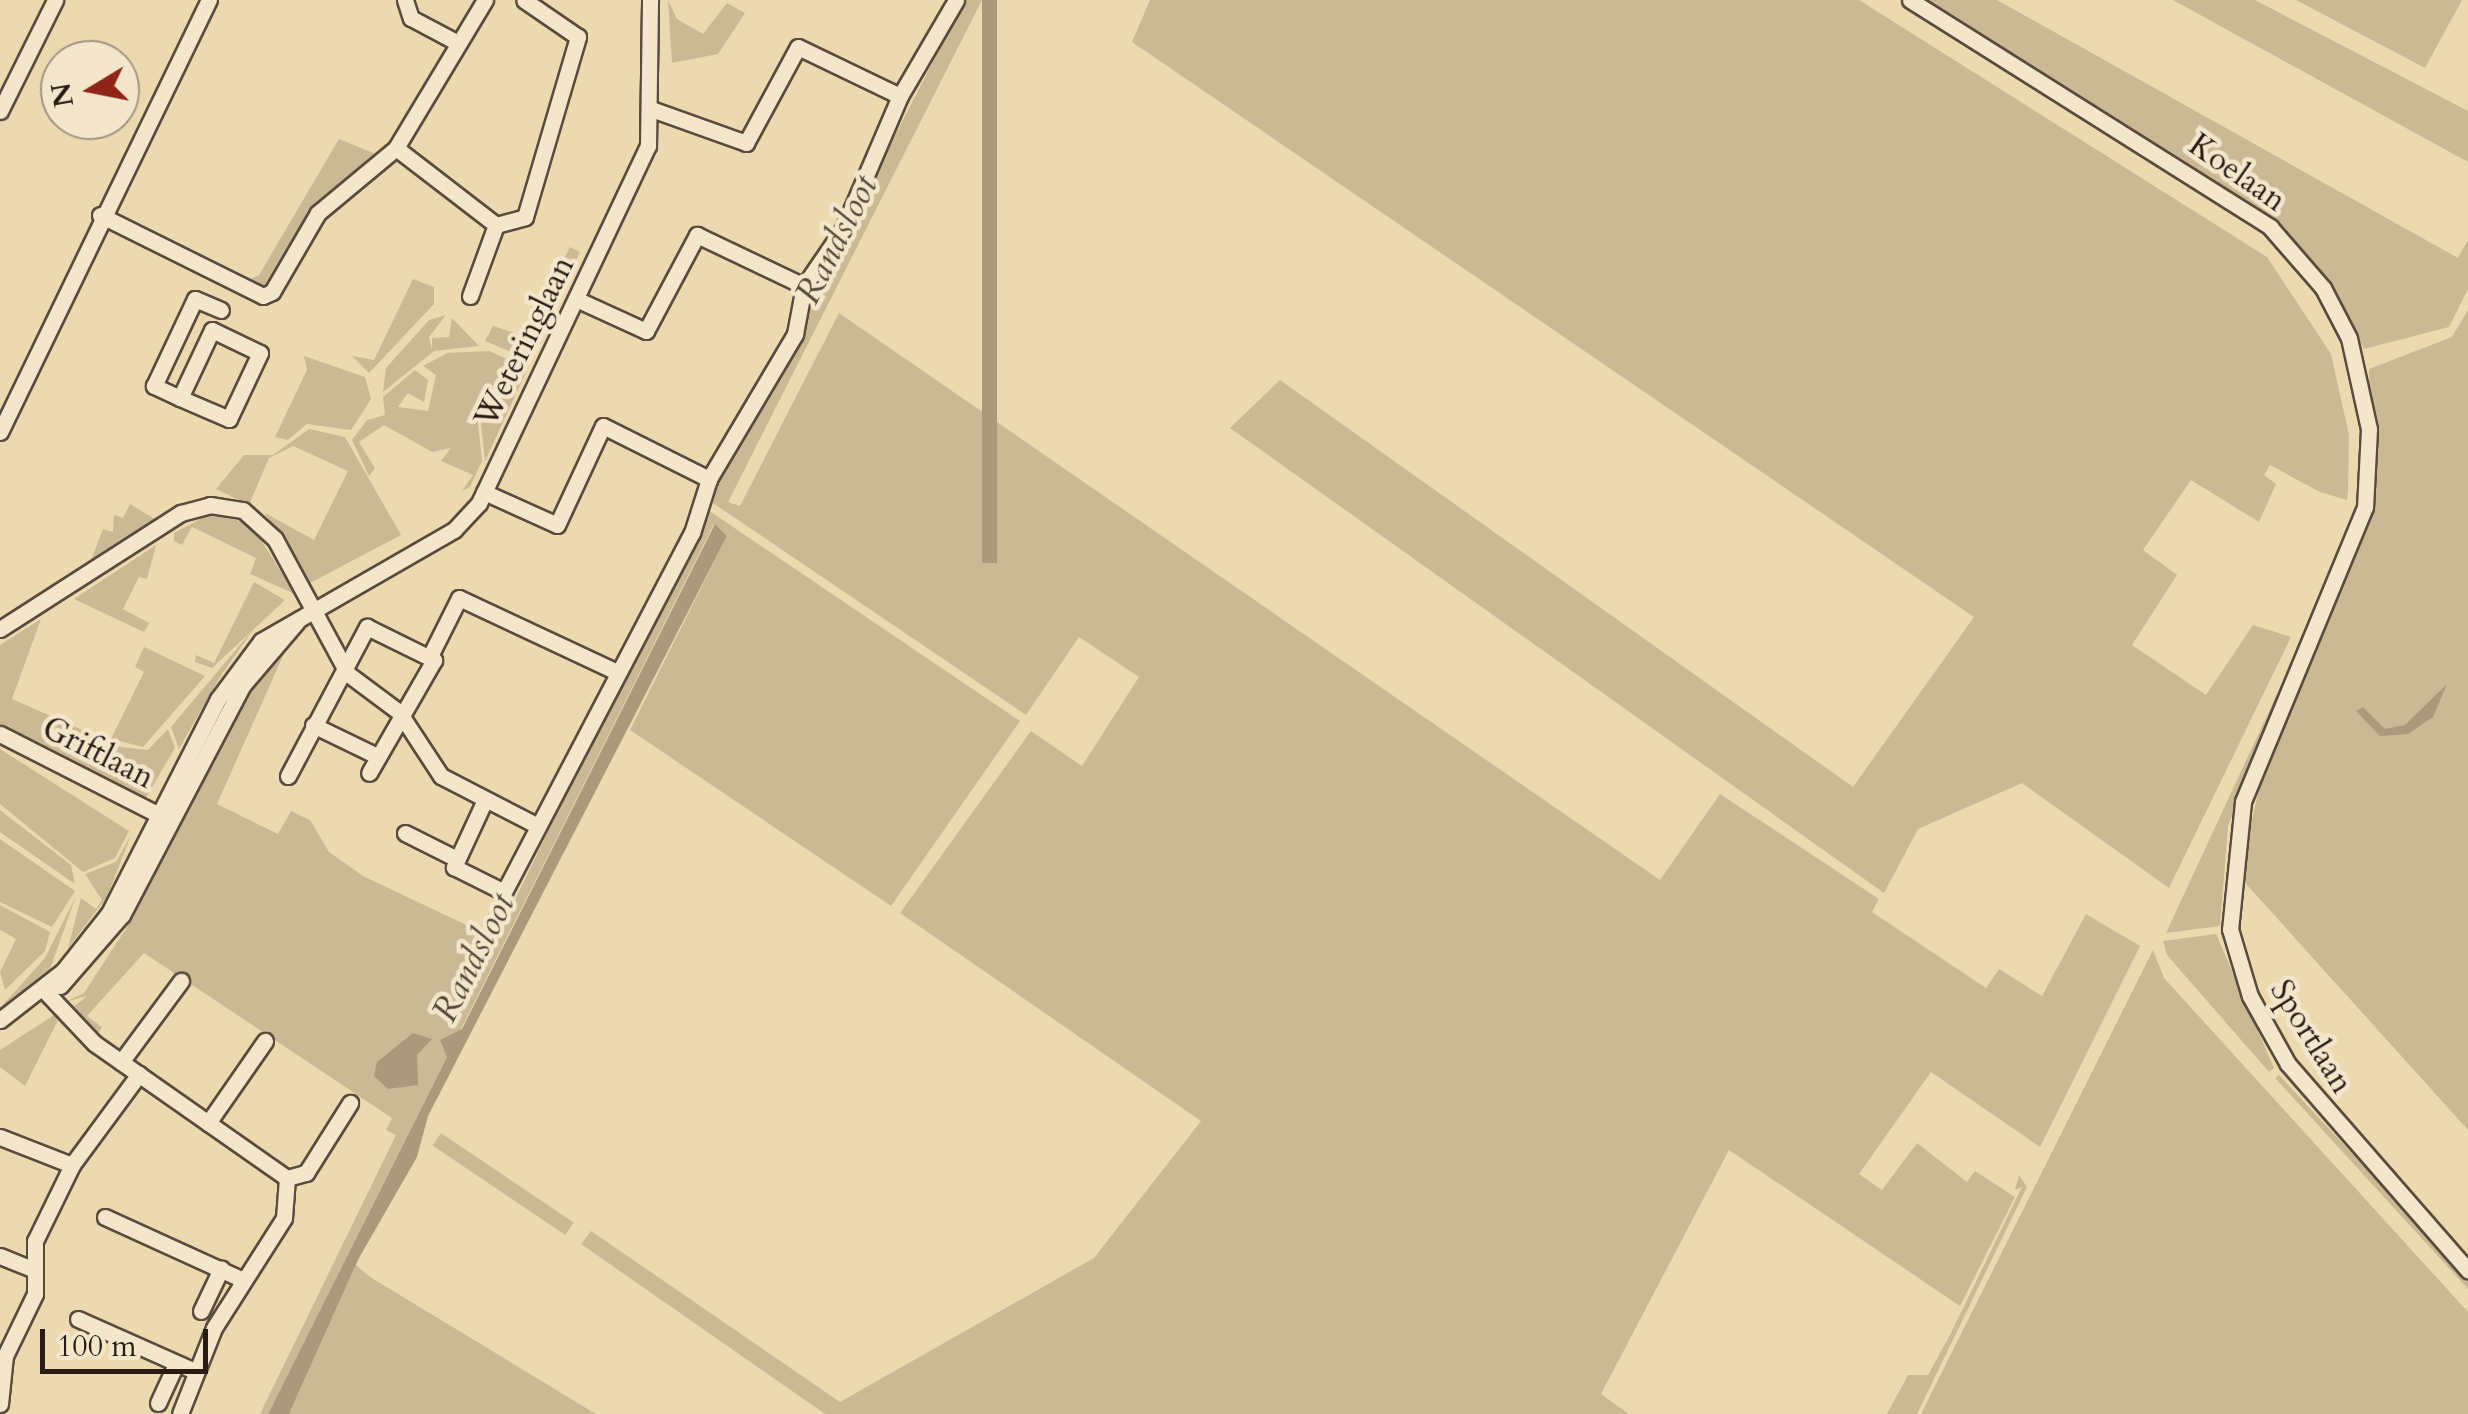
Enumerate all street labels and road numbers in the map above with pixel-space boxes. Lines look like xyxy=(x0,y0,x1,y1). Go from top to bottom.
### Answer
street label: Koelaan xyxy=(2181,126,2293,220)
street label: Weteringlaan xyxy=(467,250,583,434)
street label: Griftlaan xyxy=(36,709,160,797)
street label: Sportlaan xyxy=(2261,973,2361,1101)

